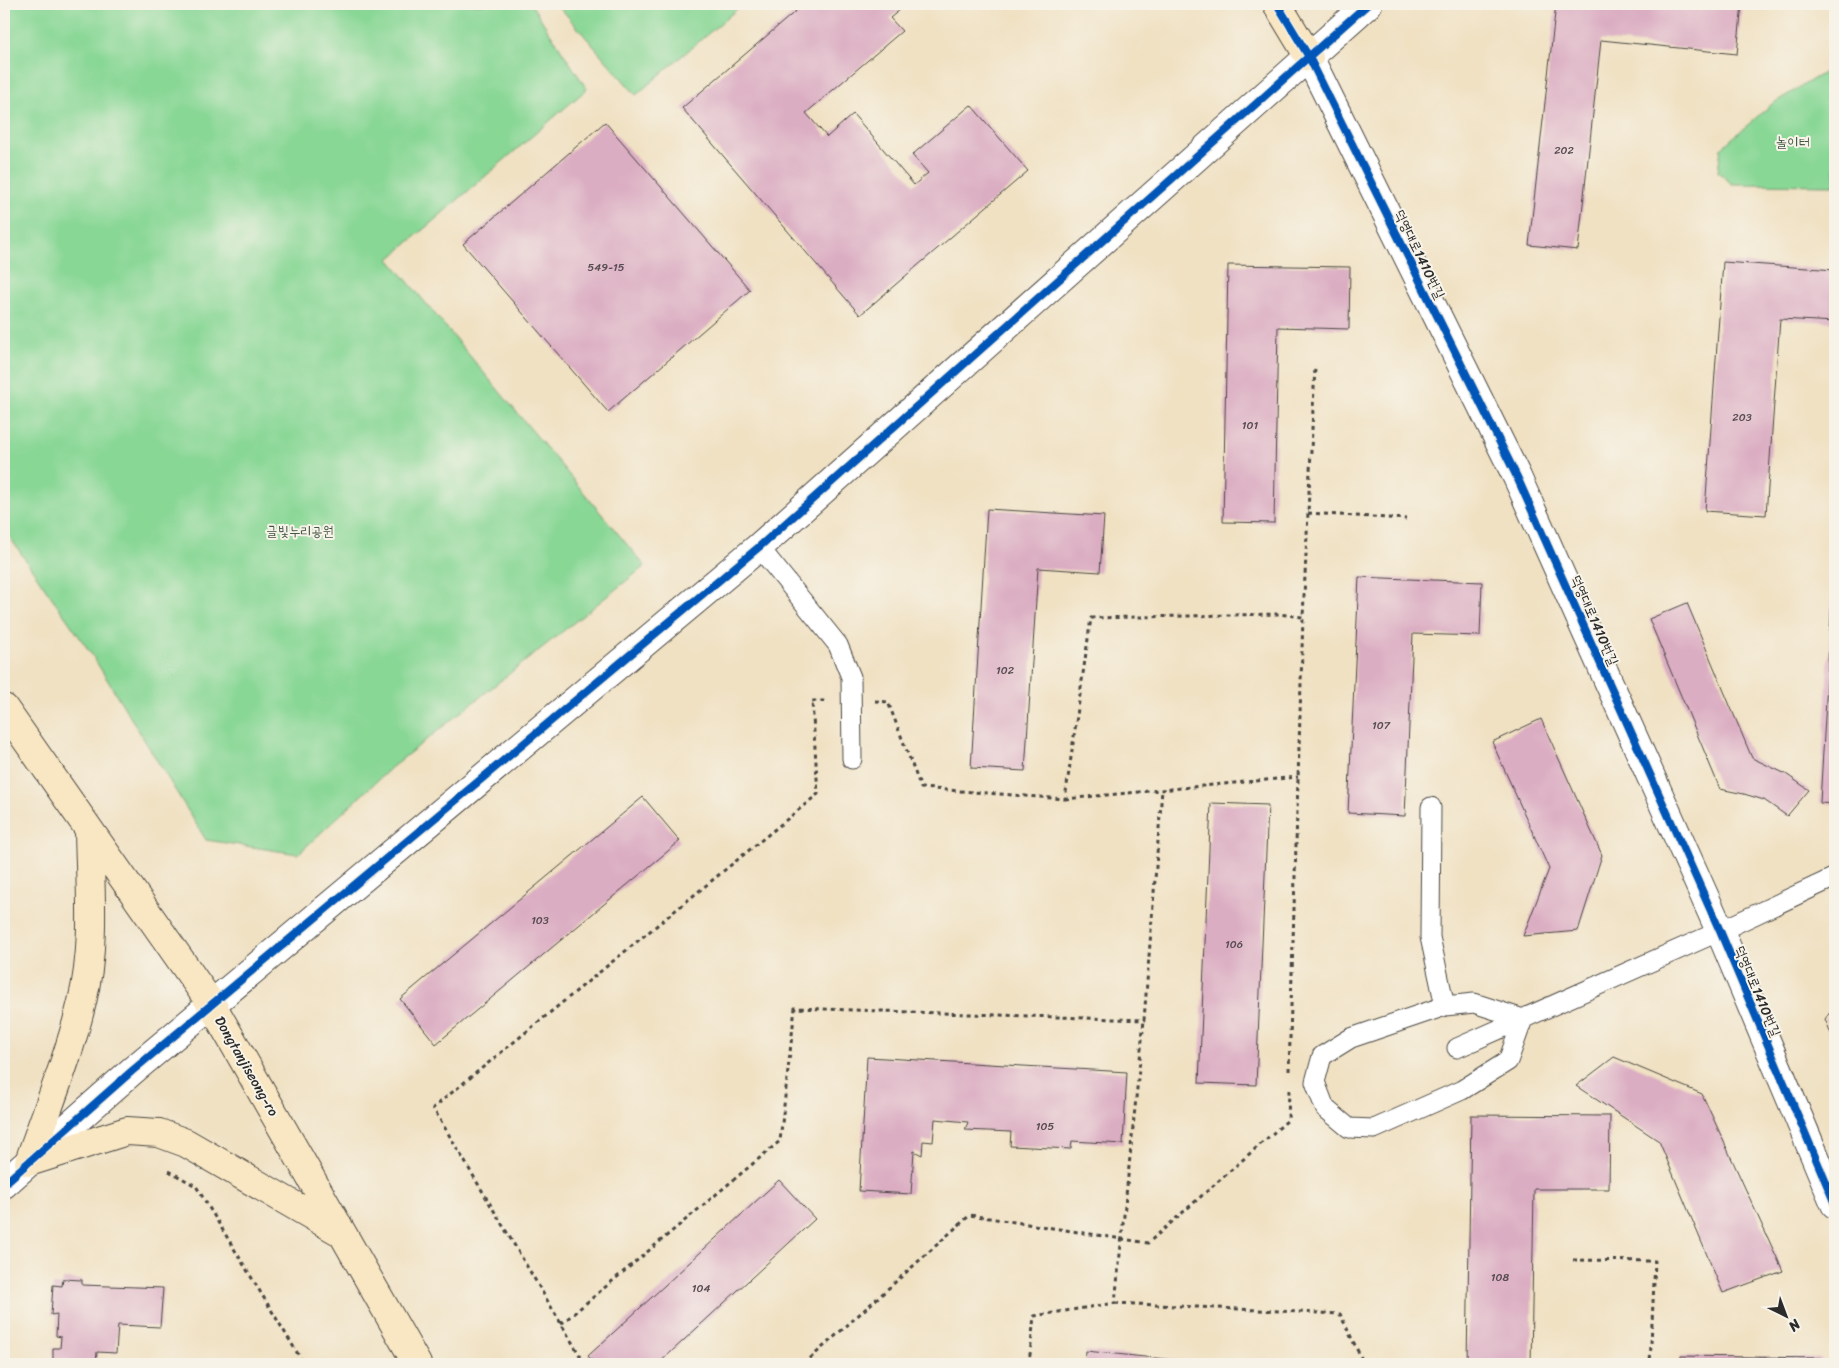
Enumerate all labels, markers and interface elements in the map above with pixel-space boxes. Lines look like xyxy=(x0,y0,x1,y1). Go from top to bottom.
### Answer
park label: 놀이터 xyxy=(1776,130,1810,155)
house number: 202 xyxy=(1554,141,1574,160)
street label: 덕영대로1410번길 xyxy=(1387,205,1452,304)
house number: 549-15 xyxy=(588,258,625,277)
house number: 203 xyxy=(1732,408,1752,427)
house number: 101 xyxy=(1242,416,1258,435)
park label: 글빛누리공원 xyxy=(266,519,334,544)
street label: 덕영대로1410번길 xyxy=(1563,571,1626,670)
house number: 102 xyxy=(996,661,1015,680)
house number: 107 xyxy=(1372,716,1391,735)
house number: 103 xyxy=(531,911,549,930)
house number: 106 xyxy=(1225,935,1243,954)
street label: 덕영대로1410번길 xyxy=(1727,942,1788,1041)
street label: Dongtanjiseong-ro xyxy=(208,1011,286,1121)
house number: 105 xyxy=(1036,1117,1054,1136)
house number: 108 xyxy=(1491,1268,1510,1287)
house number: 104 xyxy=(692,1279,710,1298)
north arrow xyxy=(1762,1290,1812,1340)
text: N xyxy=(1782,1312,1807,1338)

